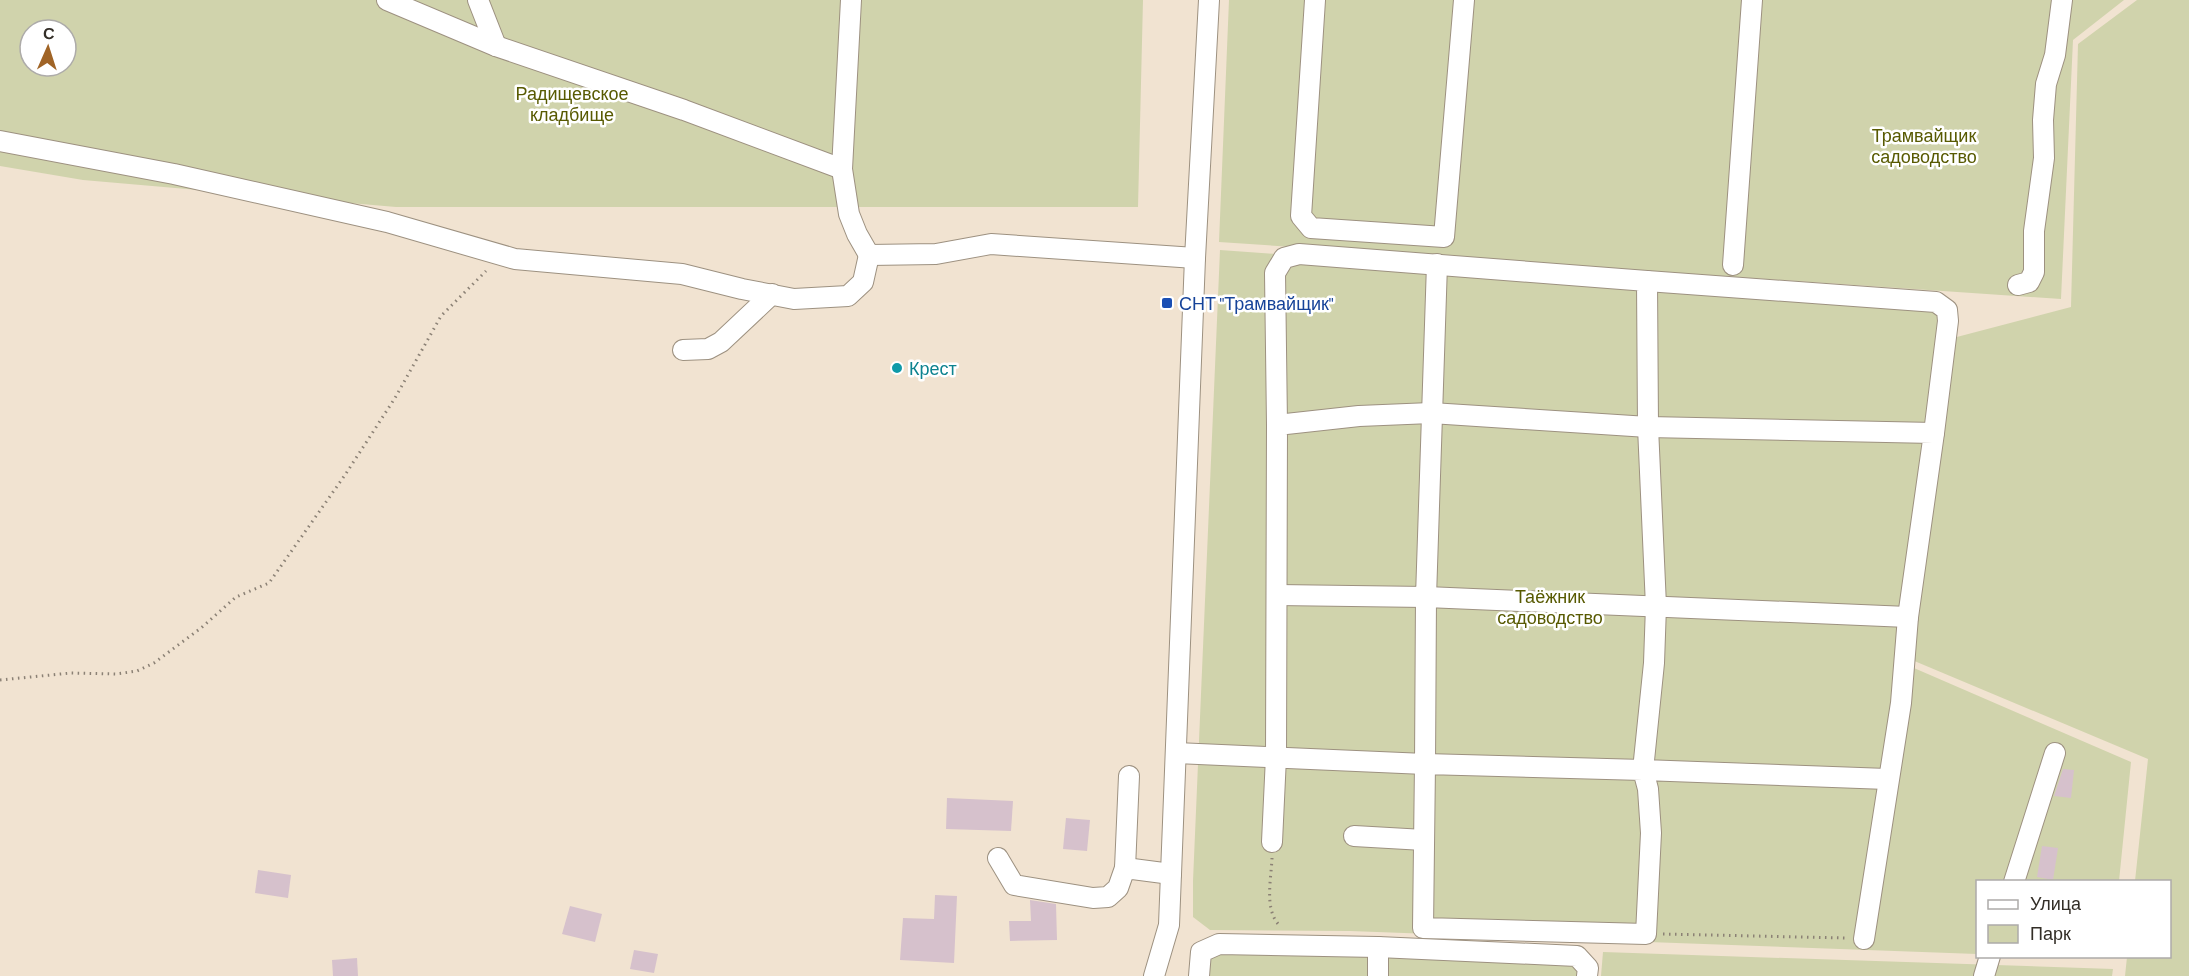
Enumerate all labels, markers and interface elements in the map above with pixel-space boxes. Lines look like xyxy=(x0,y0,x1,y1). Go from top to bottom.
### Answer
north arrow xyxy=(18,18,78,78)
text: С xyxy=(43,23,56,42)
park label: Радищевское кладбище xyxy=(515,82,629,125)
park label: Трамвайщик садоводство xyxy=(1871,124,1977,167)
place label: СНТ "Трамвайщик" xyxy=(1179,292,1334,314)
marker: СНТ "Трамвайщик" xyxy=(1160,296,1174,310)
place label: Крест xyxy=(909,357,957,379)
marker: Крест xyxy=(890,361,904,375)
park label: Таёжник садоводство xyxy=(1497,585,1603,628)
legend xyxy=(1976,880,2171,958)
text: Улица xyxy=(2030,892,2082,914)
text: Парк xyxy=(2030,922,2071,944)

